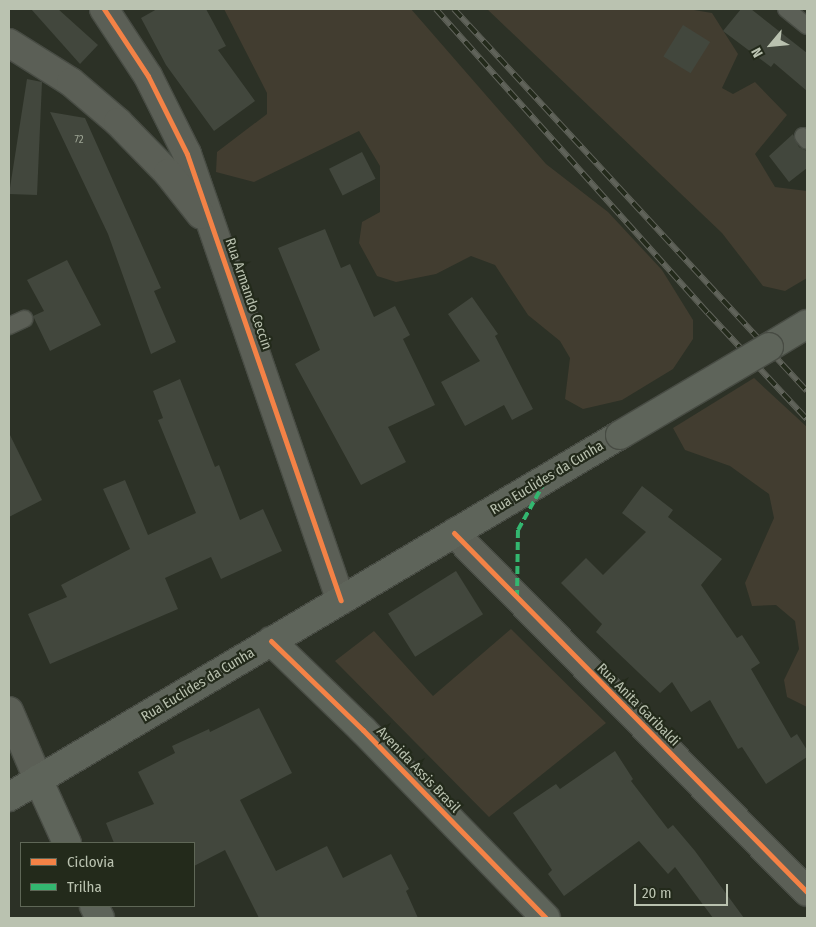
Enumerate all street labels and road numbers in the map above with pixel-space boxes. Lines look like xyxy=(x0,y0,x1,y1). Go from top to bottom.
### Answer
street label: Rua Armando Ceccin xyxy=(221,236,275,352)
street label: Rua Euclides da Cunha xyxy=(487,438,607,518)
street label: Rua Euclides da Cunha xyxy=(138,645,258,725)
street label: Rua Anita Garibaldi xyxy=(593,660,683,750)
street label: Avenida Assis Brasil xyxy=(373,723,463,817)

